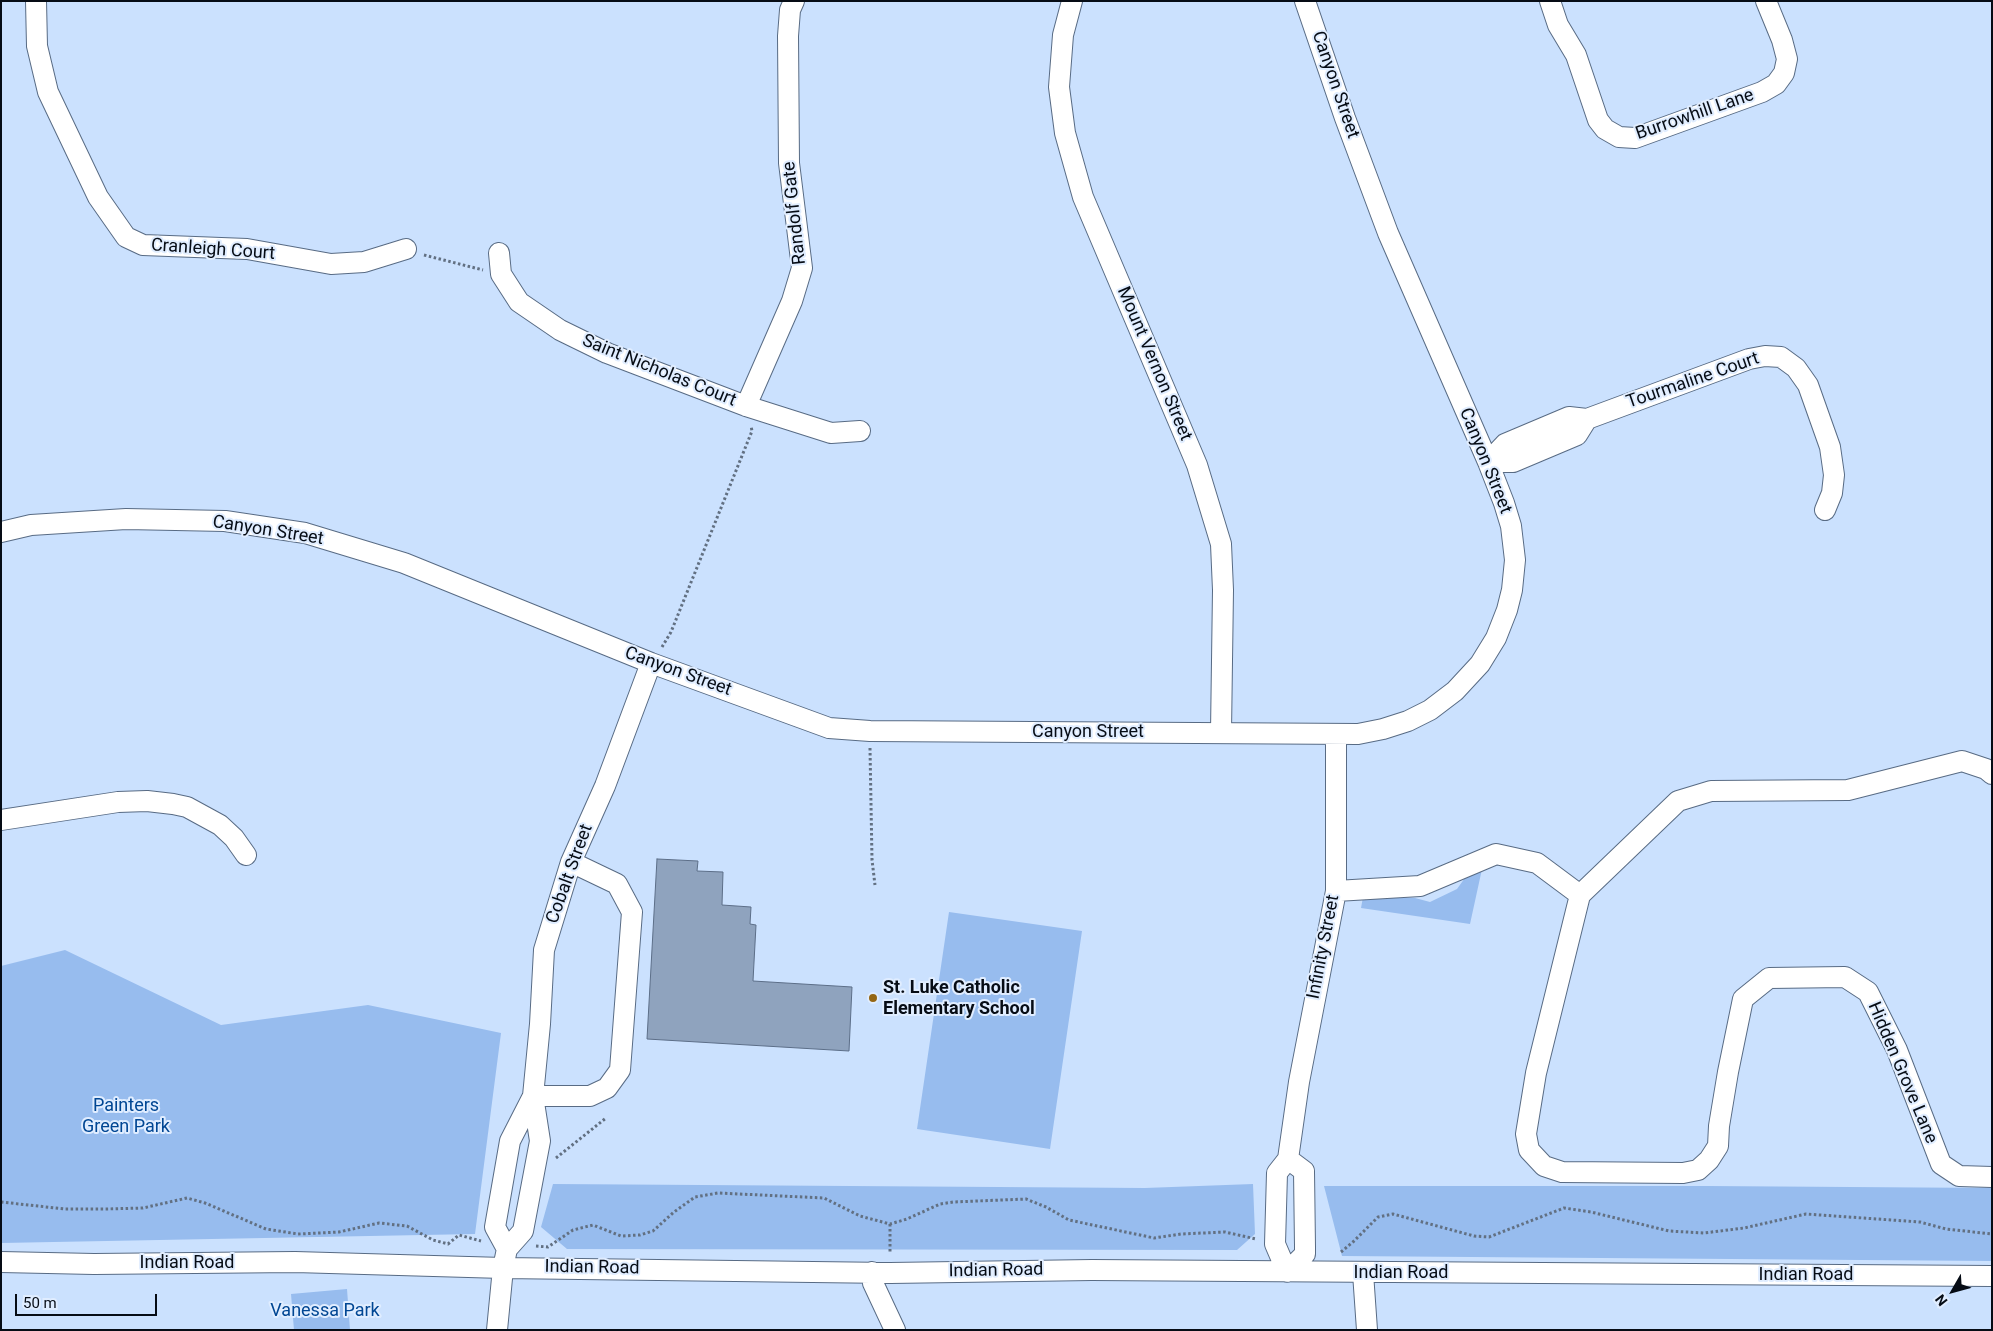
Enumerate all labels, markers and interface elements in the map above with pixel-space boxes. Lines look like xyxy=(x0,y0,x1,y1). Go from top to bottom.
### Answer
street label: Canyon Street xyxy=(1307,29,1363,141)
street label: Burrowhill Lane xyxy=(1633,85,1757,145)
street label: Randolf Gate xyxy=(779,160,811,266)
street label: Cranleigh Court xyxy=(150,235,276,265)
street label: Mount Vernon Street xyxy=(1112,284,1196,444)
street label: Saint Nicholas Court xyxy=(579,330,739,412)
street label: Tourmaline Court xyxy=(1624,348,1762,414)
street label: Canyon Street xyxy=(1454,405,1516,517)
street label: Canyon Street xyxy=(211,512,325,550)
street label: Canyon Street xyxy=(622,643,734,701)
street label: Canyon Street xyxy=(1032,721,1144,743)
street label: Cobalt Street xyxy=(542,821,598,927)
street label: Infinity Street xyxy=(1303,893,1345,1001)
place label: St. Luke Catholic Elementary School xyxy=(883,977,1035,1020)
marker: St. Luke Catholic Elementary School xyxy=(867,992,879,1004)
street label: Hidden Grove Lane xyxy=(1862,999,1942,1147)
park label: Painters Green Park xyxy=(82,1095,170,1138)
street label: Indian Road xyxy=(140,1252,234,1274)
street label: Indian Road xyxy=(544,1256,640,1280)
street label: Indian Road xyxy=(948,1259,1044,1283)
street label: Indian Road xyxy=(1354,1262,1448,1284)
street label: Indian Road xyxy=(1759,1264,1853,1286)
north arrow xyxy=(1928,1266,1978,1316)
scale bar xyxy=(18,1284,160,1316)
text: N xyxy=(1932,1291,1951,1309)
text: 50 m xyxy=(23,1294,57,1312)
park label: Vanessa Park xyxy=(270,1300,380,1322)

